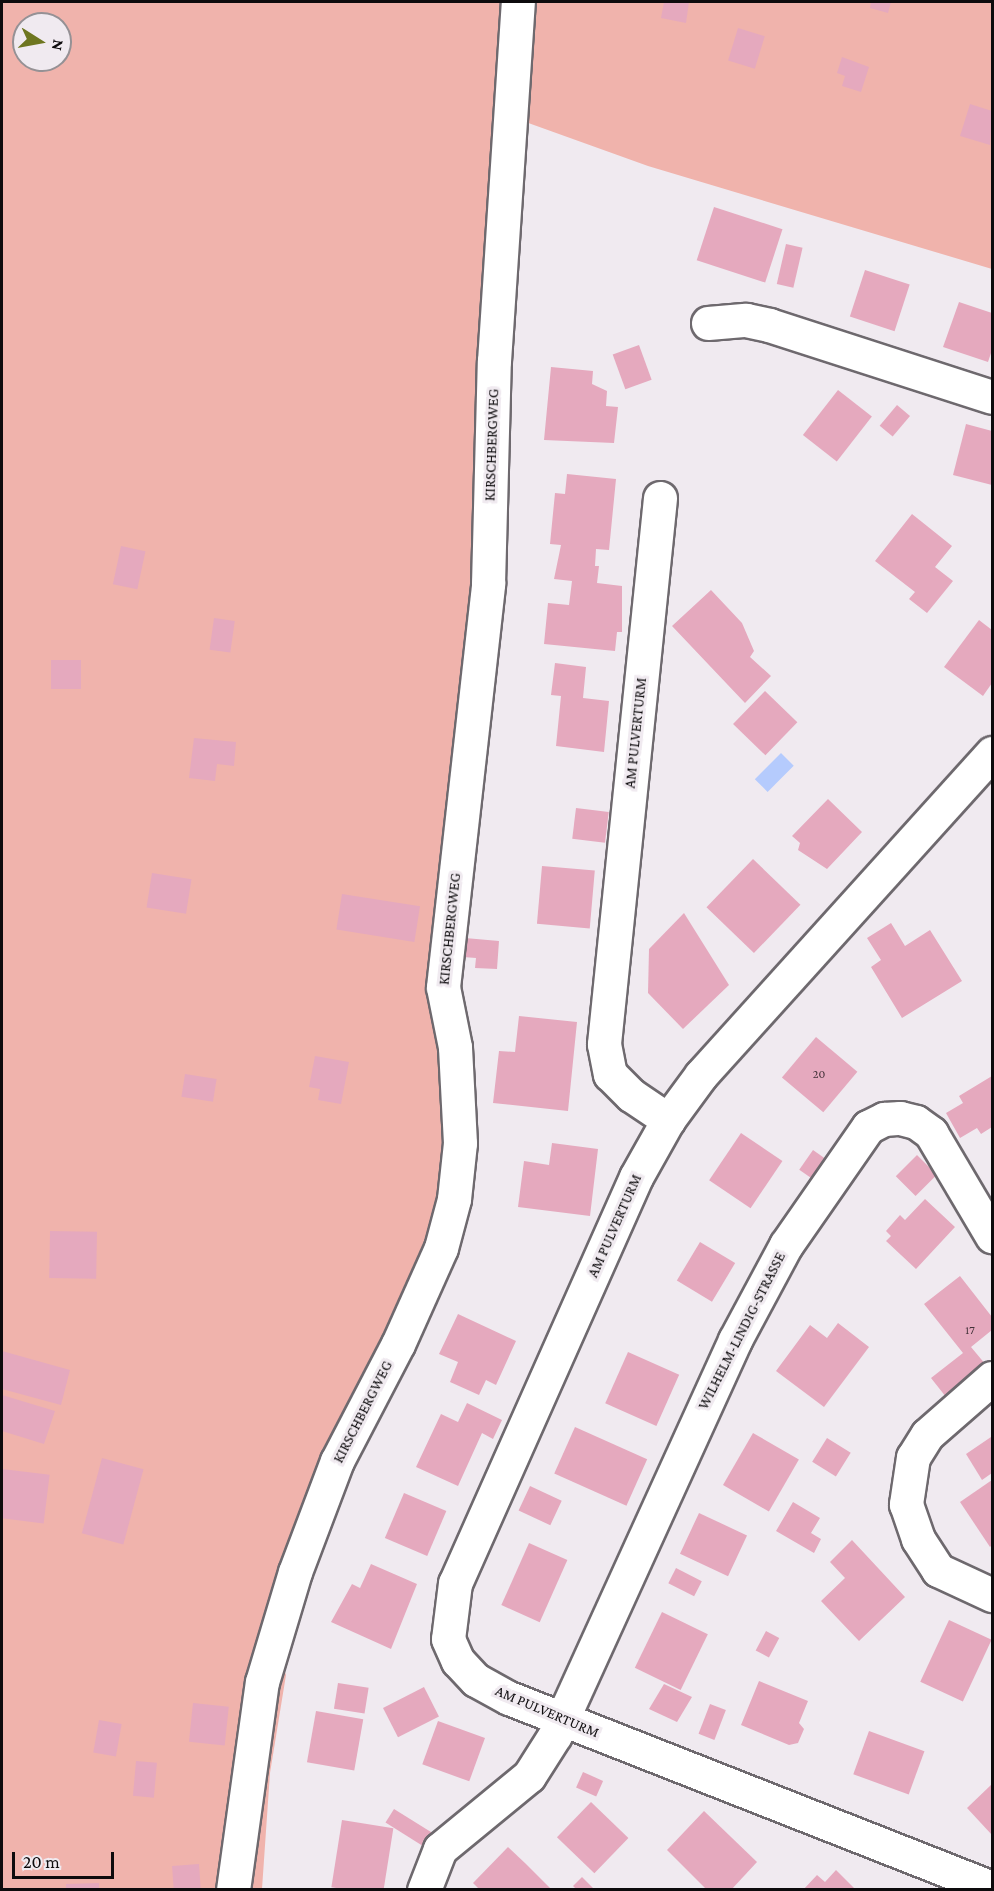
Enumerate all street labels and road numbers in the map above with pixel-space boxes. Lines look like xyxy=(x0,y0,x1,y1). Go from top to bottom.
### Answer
street label: KIRSCHBERGWEG xyxy=(481,389,503,501)
street label: AM PULVERTURM xyxy=(621,677,651,789)
street label: KIRSCHBERGWEG xyxy=(435,872,465,986)
street label: AM PULVERTURM xyxy=(584,1172,646,1280)
street label: WILHELM-LINDIG-STRASSE xyxy=(694,1249,790,1413)
street label: KIRSCHBERGWEG xyxy=(329,1358,397,1466)
street label: AM PULVERTURM xyxy=(492,1682,602,1742)

